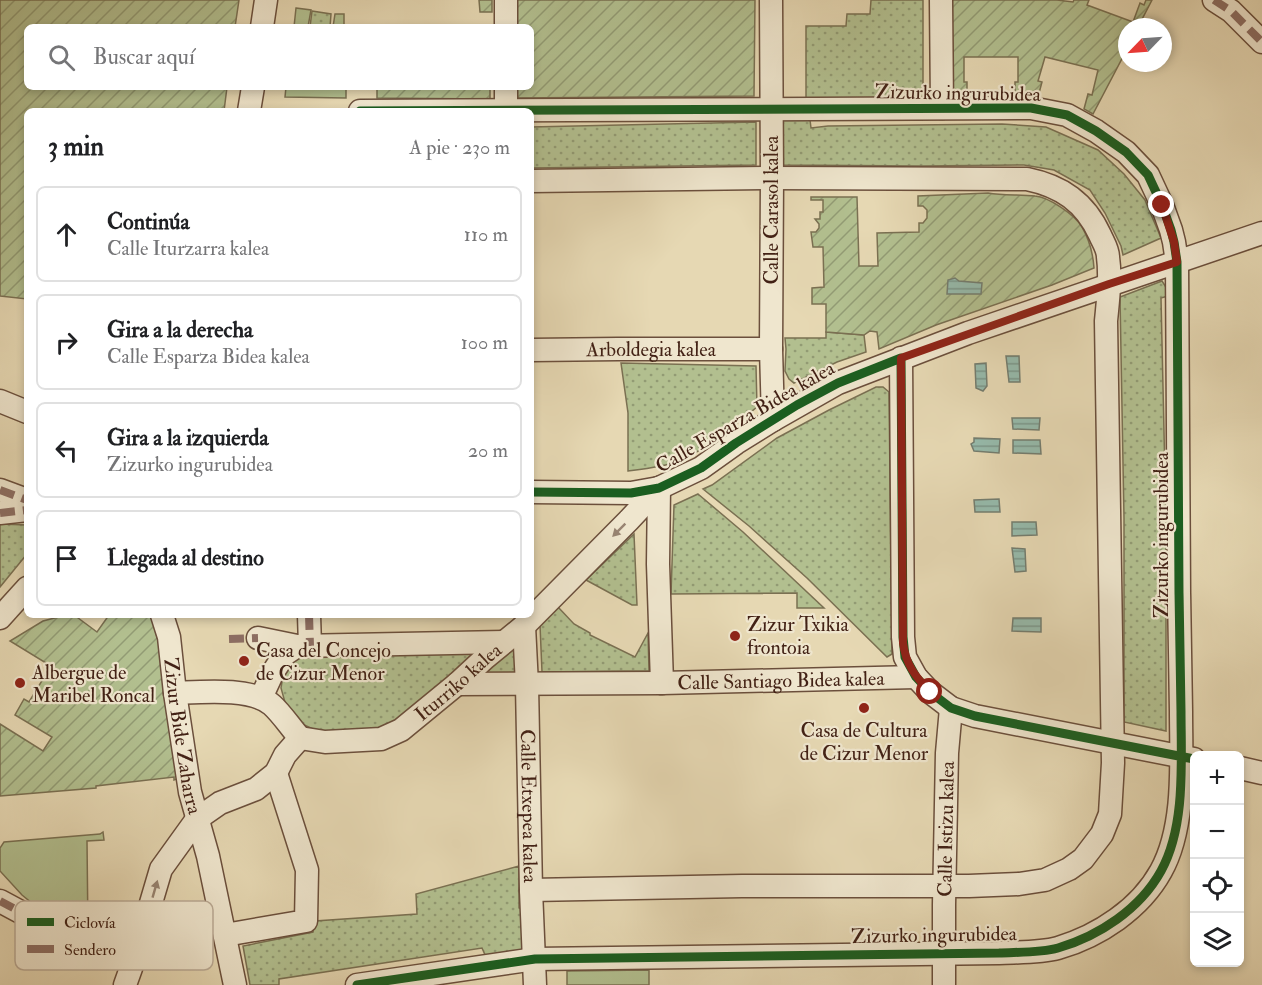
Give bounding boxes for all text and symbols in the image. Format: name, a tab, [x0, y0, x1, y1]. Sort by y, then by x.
north arrow	[1118, 18, 1172, 72]
search box	[24, 24, 534, 90]
icon: search	[45, 41, 78, 74]
text: Buscar aquí	[93, 43, 195, 71]
street label: Zizurko ingurubidea	[875, 79, 1042, 107]
text: 3 min	[48, 131, 104, 163]
text: A pie · 230 m	[409, 135, 510, 160]
street label: Calle Carasol kalea	[759, 135, 784, 284]
route end	[1148, 191, 1174, 217]
text: Continúa	[107, 208, 190, 236]
icon: ahead	[50, 218, 83, 251]
text: 110 m	[464, 222, 508, 247]
text: Calle Iturzarra kalea	[107, 236, 269, 261]
text: Gira a la derecha	[107, 316, 253, 344]
icon: right	[50, 326, 83, 359]
text: 100 m	[461, 330, 508, 355]
street label: Arboldegia kalea	[585, 337, 717, 362]
text: Calle Esparza Bidea kalea	[107, 344, 310, 369]
street label: Calle Esparza Bidea kalea	[651, 355, 840, 479]
text: Gira a la izquierda	[107, 424, 268, 452]
icon: left	[50, 434, 83, 467]
text: 20 m	[468, 438, 508, 463]
street label: Zizurko ingurubidea	[1149, 451, 1174, 618]
text: Zizurko ingurubidea	[107, 452, 273, 477]
one-way arrow	[612, 523, 626, 537]
icon: arrive	[50, 542, 83, 575]
text: Llegada al destino	[107, 544, 264, 572]
place label: Zizur Txikia frontoia	[747, 612, 850, 660]
marker: Zizur Txikia frontoia	[728, 629, 742, 643]
street label: Iturriko kalea	[409, 637, 507, 726]
place label: Casa del Concejo de Cizur Menor	[256, 638, 391, 686]
marker: Casa del Concejo de Cizur Menor	[237, 654, 251, 668]
street label: Zizur Bide Zaharra	[159, 657, 208, 818]
place label: Albergue de Maribel Roncal	[31, 660, 155, 708]
street label: Calle Santiago Bidea kalea	[677, 665, 886, 695]
marker: Albergue de Maribel Roncal	[13, 676, 27, 690]
route start	[916, 678, 942, 704]
marker: Casa de Cultura de Cizur Menor	[857, 701, 871, 715]
place label: Casa de Cultura de Cizur Menor	[800, 718, 929, 766]
street label: Calle Etxepea kalea	[515, 729, 543, 884]
map controls	[1190, 751, 1244, 967]
button: +	[1190, 751, 1244, 805]
street label: Calle Istizu kalea	[932, 760, 959, 897]
button: −	[1190, 805, 1244, 859]
button: locate	[1190, 859, 1244, 913]
one-way arrow	[151, 880, 160, 898]
legend	[15, 901, 213, 970]
text: Ciclovía	[64, 913, 116, 933]
button: layers	[1190, 913, 1244, 967]
street label: Zizurko ingurubidea	[851, 921, 1018, 949]
text: Sendero	[64, 940, 116, 960]

